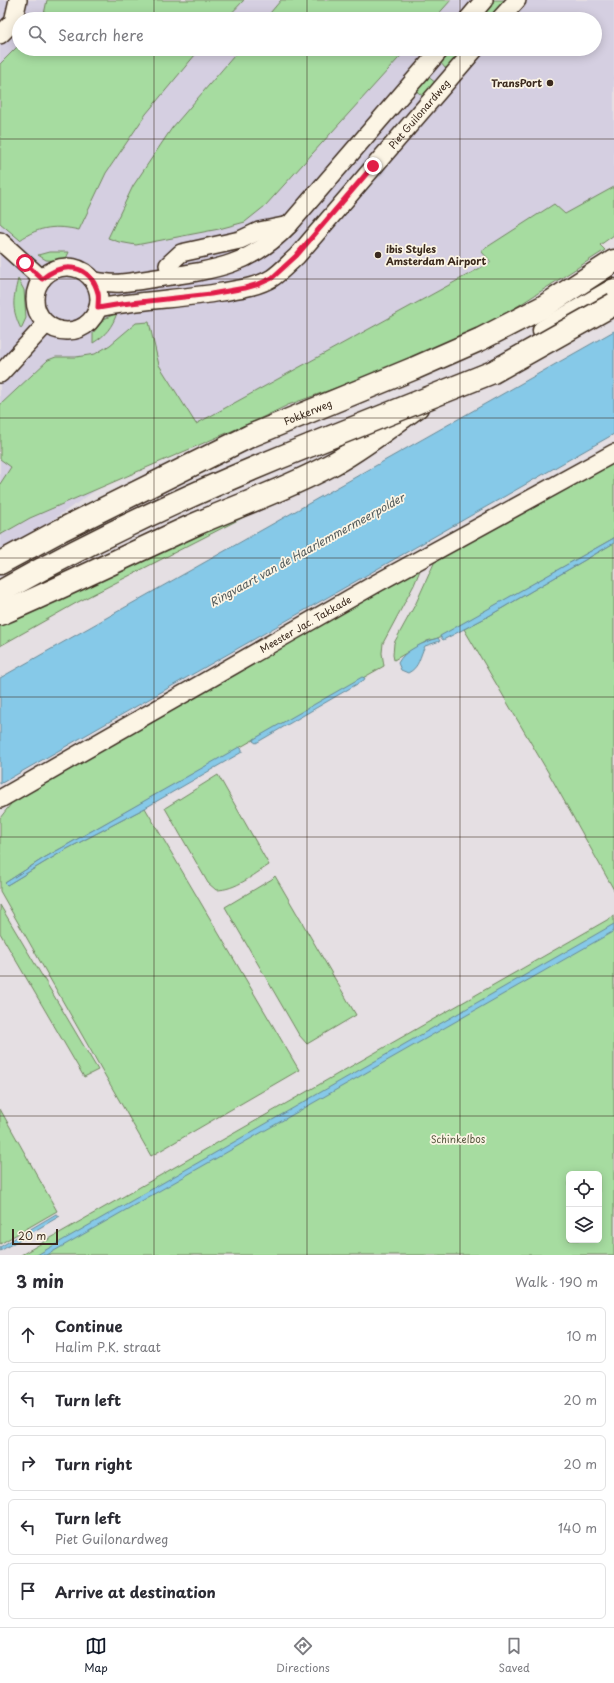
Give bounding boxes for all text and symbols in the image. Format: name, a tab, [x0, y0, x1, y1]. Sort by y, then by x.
search box	[12, 12, 602, 56]
icon: search	[26, 23, 48, 45]
text: Search here	[58, 23, 144, 46]
place label: TransPort	[491, 75, 542, 90]
street label: Piet Guilonardweg	[385, 76, 453, 152]
marker: TransPort	[545, 78, 555, 88]
route end	[364, 157, 382, 175]
place label: ibis Styles Amsterdam Airport	[385, 241, 486, 268]
marker: ibis Styles Amsterdam Airport	[373, 250, 383, 260]
route start	[16, 254, 34, 272]
street label: Fokkerweg	[281, 395, 334, 428]
water label: Ringvaart van de Haarlemmermeerpolder	[206, 488, 409, 610]
street label: Meester Jac. Takkade	[257, 591, 354, 656]
park label: Schinkelbos	[431, 1131, 486, 1146]
map controls	[566, 1171, 602, 1243]
button: locate	[566, 1171, 602, 1207]
button: layers	[566, 1207, 602, 1243]
scale bar	[12, 1227, 58, 1246]
text: 20 m	[18, 1227, 46, 1244]
text: 3 min	[16, 1268, 64, 1294]
text: Walk · 190 m	[515, 1272, 598, 1291]
text: Continue	[55, 1314, 123, 1337]
icon: ahead	[17, 1324, 39, 1346]
text: 10 m	[567, 1326, 597, 1345]
text: Halim P.K. straat	[55, 1337, 161, 1356]
icon: left	[17, 1388, 39, 1410]
text: Turn left	[55, 1388, 121, 1411]
text: 20 m	[563, 1390, 597, 1409]
icon: right	[17, 1452, 39, 1474]
text: Turn right	[55, 1452, 132, 1475]
text: 20 m	[563, 1454, 597, 1473]
text: Turn left	[55, 1506, 121, 1529]
icon: left	[17, 1516, 39, 1538]
text: 140 m	[558, 1518, 597, 1537]
text: Piet Guilonardweg	[55, 1529, 169, 1548]
icon: arrive	[17, 1580, 39, 1602]
text: Arrive at destination	[55, 1580, 216, 1603]
tab: Map	[84, 1635, 108, 1676]
tab: Directions	[276, 1635, 330, 1676]
tab: Saved	[498, 1635, 530, 1676]

